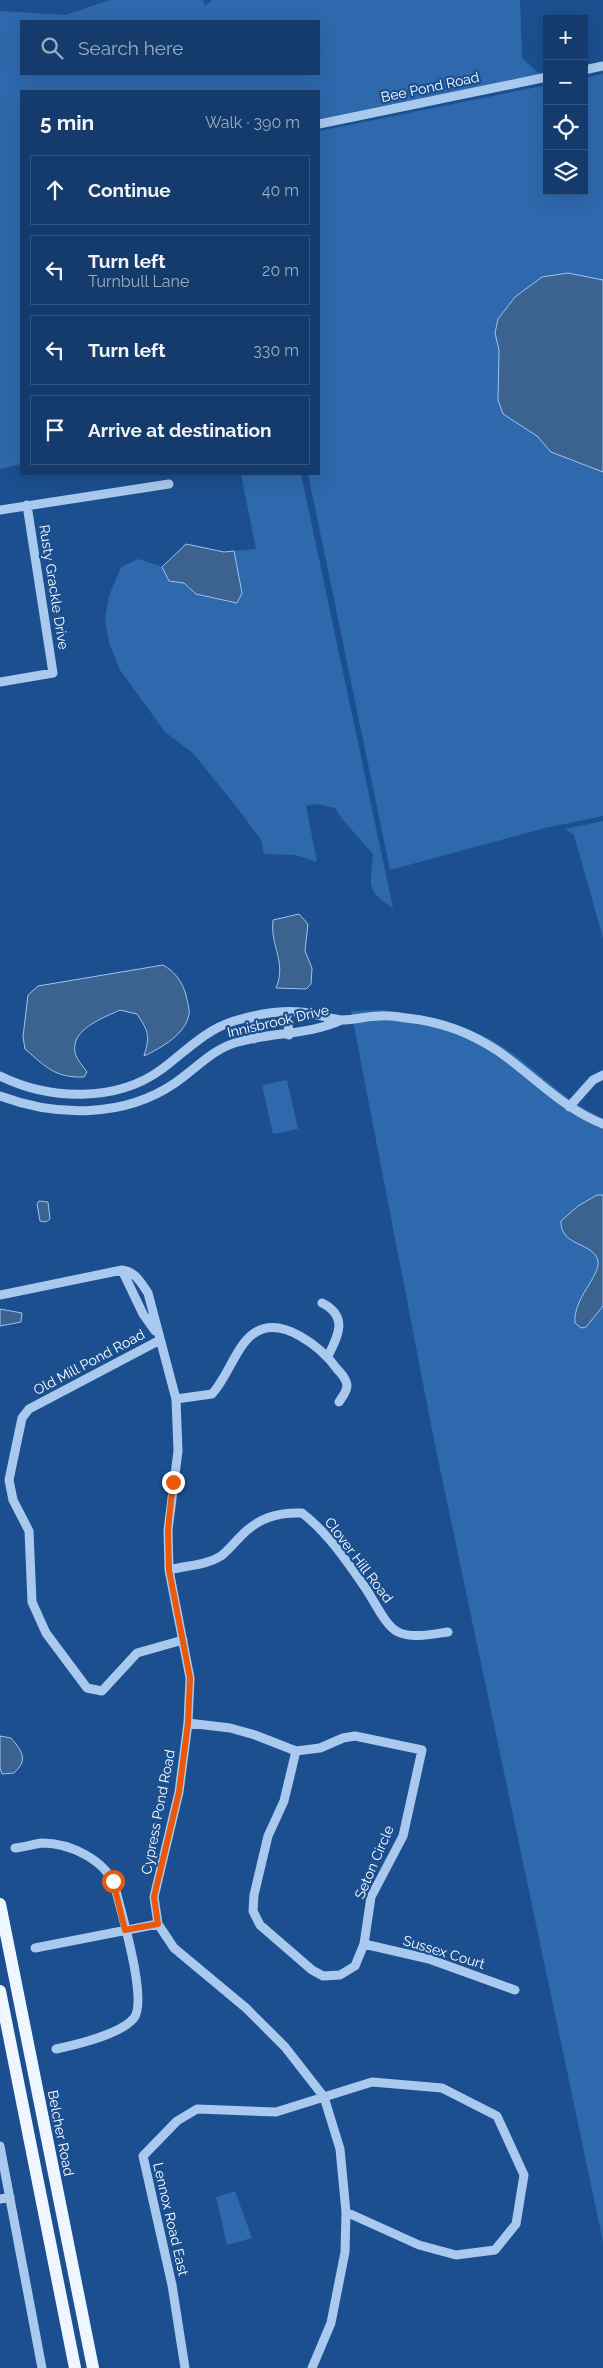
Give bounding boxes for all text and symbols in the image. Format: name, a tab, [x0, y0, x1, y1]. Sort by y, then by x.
map controls	[543, 15, 588, 195]
button: +	[543, 15, 588, 60]
search box	[20, 20, 320, 75]
icon: search	[38, 34, 66, 62]
text: Search here	[78, 37, 184, 59]
button: −	[543, 60, 588, 105]
street label: Bee Pond Road	[379, 69, 481, 105]
button: locate	[543, 105, 588, 150]
text: 5 min	[40, 110, 94, 135]
text: Walk · 390 m	[205, 113, 300, 132]
button: layers	[543, 150, 588, 195]
icon: ahead	[41, 176, 69, 204]
text: Continue	[88, 179, 171, 201]
text: 40 m	[262, 181, 299, 200]
text: Turn left	[88, 250, 165, 272]
icon: left	[41, 256, 69, 284]
text: 20 m	[262, 261, 299, 280]
text: Turnbull Lane	[88, 272, 189, 291]
icon: left	[41, 336, 69, 364]
text: Turn left	[88, 339, 165, 361]
text: 330 m	[253, 341, 299, 360]
icon: arrive	[41, 416, 69, 444]
text: Arrive at destination	[88, 419, 272, 441]
street label: Rusty Grackle Drive	[36, 523, 72, 651]
street label: Innisbrook Drive	[226, 1002, 330, 1040]
street label: Old Mill Pond Road	[31, 1326, 147, 1398]
route end	[162, 1471, 185, 1494]
street label: Clover Hill Road	[322, 1514, 396, 1606]
street label: Cypress Pond Road	[138, 1748, 178, 1876]
street label: Seton Circle	[351, 1823, 397, 1901]
route start	[102, 1870, 125, 1893]
street label: Sussex Court	[401, 1932, 487, 1972]
street label: Belcher Road	[45, 2089, 77, 2177]
street label: Lennox Road East	[150, 2161, 192, 2278]

